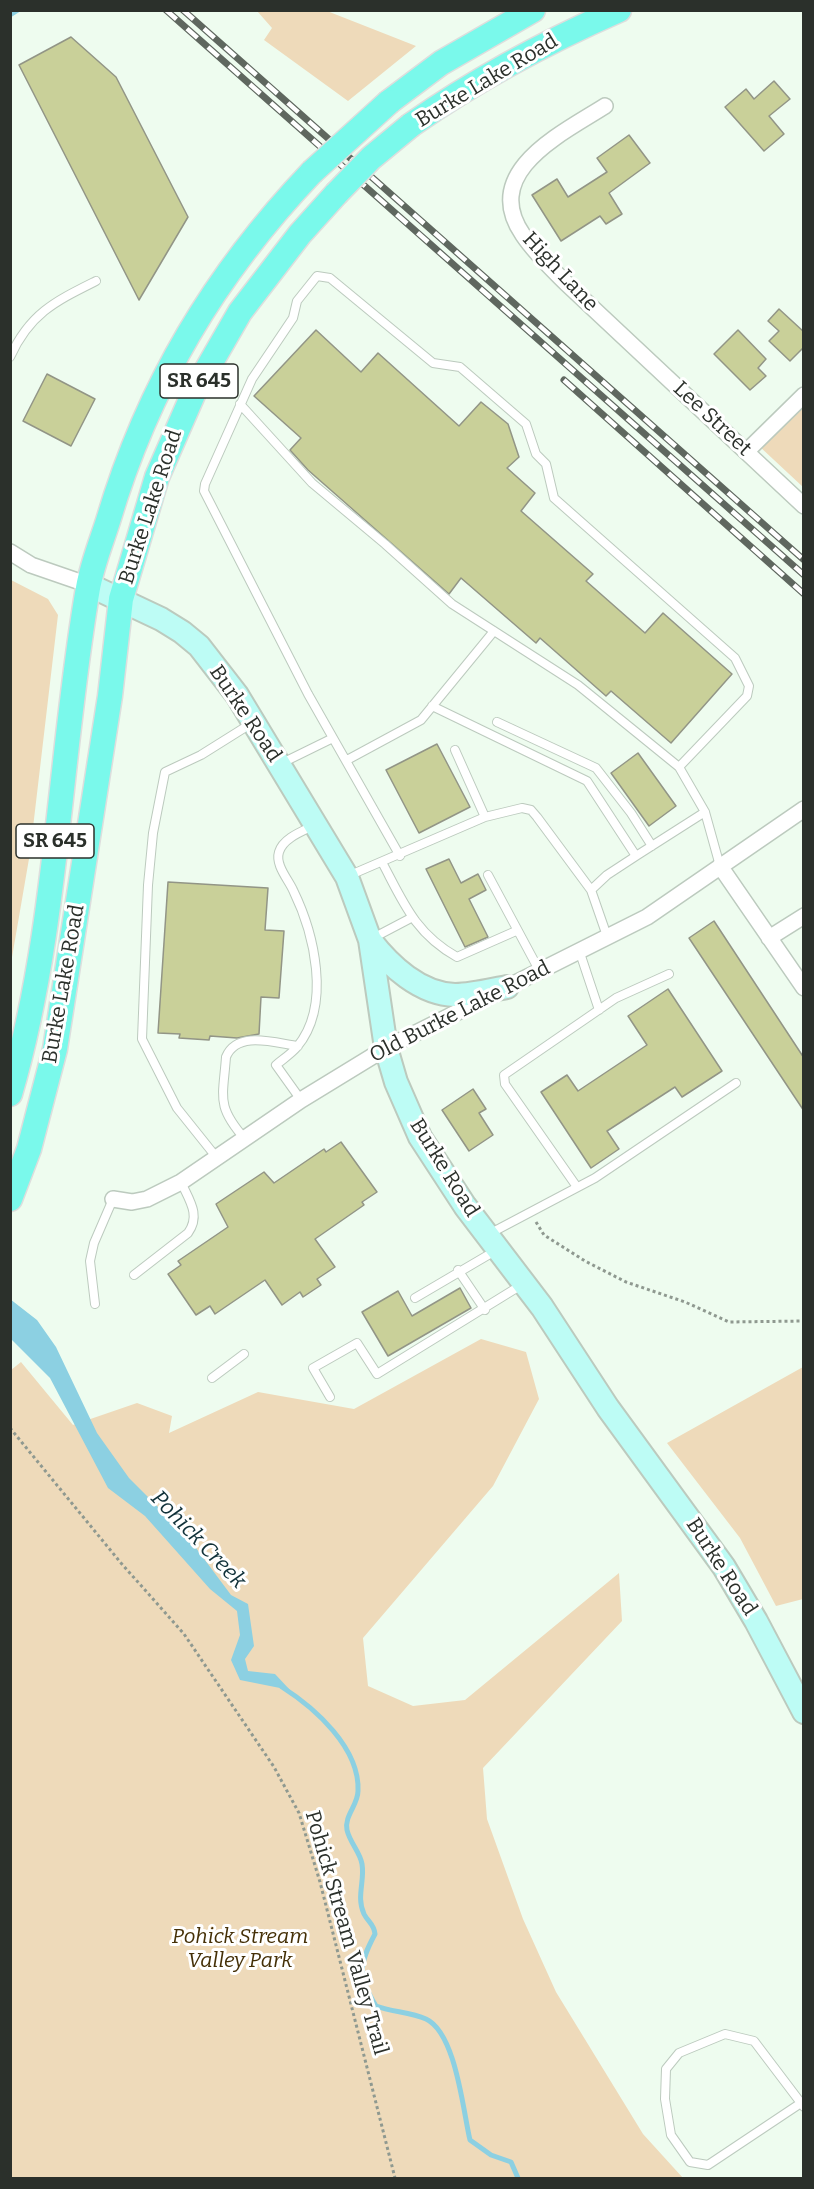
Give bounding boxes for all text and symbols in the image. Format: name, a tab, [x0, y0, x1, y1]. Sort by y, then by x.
street label: Burke Lake Road	[411, 29, 563, 133]
street label: High Lane	[517, 227, 603, 317]
road number: SR 645	[160, 364, 238, 398]
street label: Lee Street	[668, 376, 756, 462]
street label: Burke Lake Road	[114, 427, 188, 587]
street label: Burke Road	[203, 661, 287, 767]
road number: SR 645	[16, 824, 94, 858]
street label: Burke Lake Road	[38, 903, 90, 1065]
street label: Old Burke Lake Road	[366, 956, 554, 1068]
street label: Burke Road	[404, 1114, 484, 1222]
water label: Pohick Creek	[145, 1486, 251, 1594]
street label: Burke Road	[680, 1513, 762, 1621]
street label: Pohick Stream Valley Trail	[299, 1808, 393, 2058]
park label: Pohick Stream Valley Park	[172, 1924, 308, 1974]

